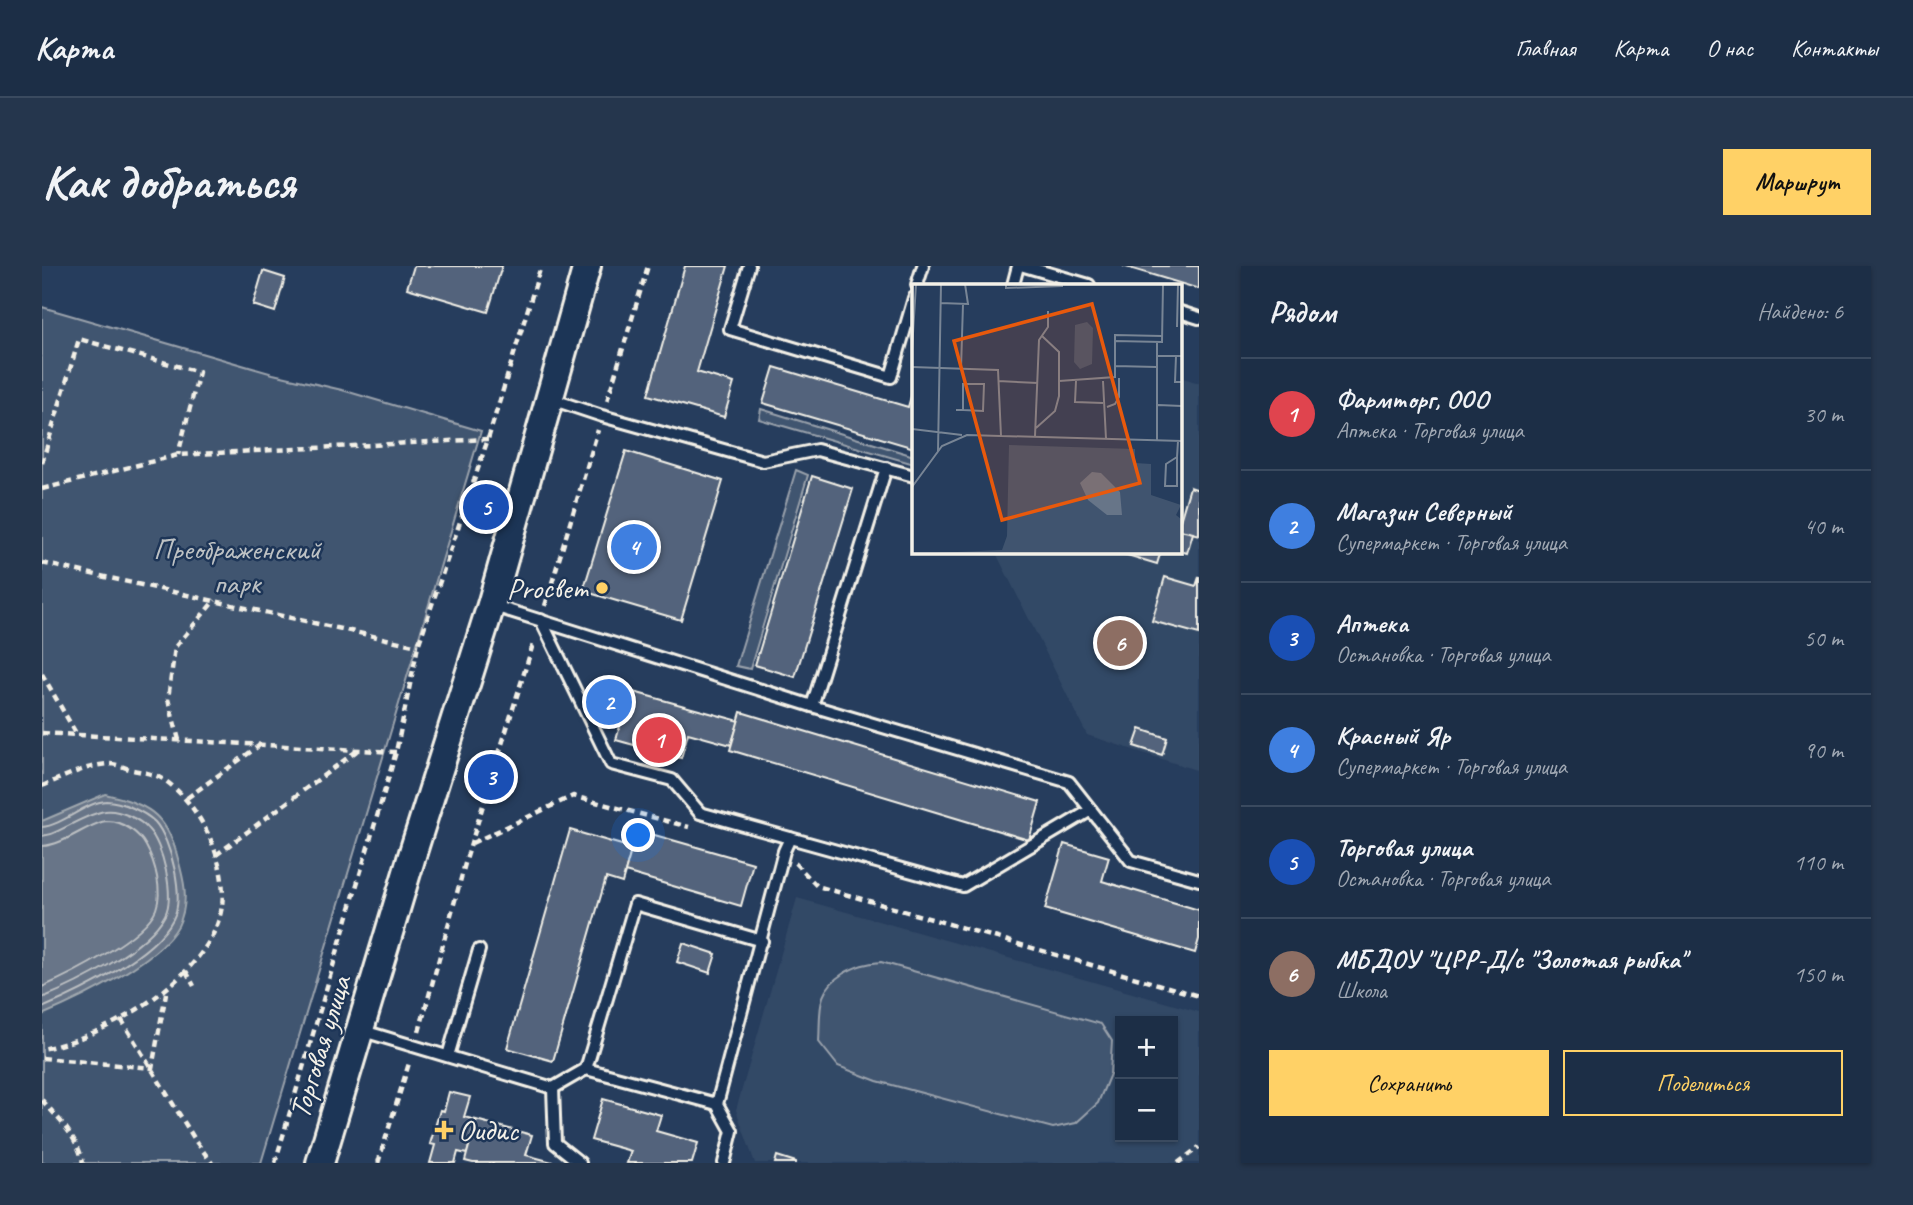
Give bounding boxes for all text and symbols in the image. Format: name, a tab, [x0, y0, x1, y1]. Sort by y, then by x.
text: Карта	[35, 27, 114, 69]
text: Главная	[1515, 33, 1576, 63]
text: Карта	[1614, 33, 1668, 63]
text: О нас	[1706, 33, 1753, 63]
text: Контакты	[1791, 33, 1878, 63]
button: Маршрут	[1723, 149, 1871, 215]
text: Как добраться	[42, 151, 295, 213]
inset map	[912, 284, 1182, 553]
text: Рядом	[1269, 293, 1336, 331]
text: Найдено: 6	[1757, 297, 1843, 326]
text: Фармторг, ООО	[1336, 383, 1489, 416]
text: 1	[1287, 400, 1297, 429]
text: 30 m	[1804, 400, 1843, 429]
text: Аптека · Торговая улица	[1336, 416, 1524, 445]
pin: 5	[463, 481, 509, 533]
text: Магазин Северный	[1336, 495, 1512, 528]
text: 2	[1287, 512, 1297, 541]
text: 40 m	[1804, 512, 1843, 541]
pin: 4	[611, 521, 657, 573]
text: Супермаркет · Торговая улица	[1336, 528, 1567, 557]
park label: Преображенский парк	[153, 530, 322, 602]
place label: Proсвет	[507, 569, 589, 607]
marker: Proсвет	[594, 580, 610, 596]
text: Аптека	[1336, 607, 1408, 640]
pin: 6	[1097, 617, 1143, 669]
text: 3	[1287, 624, 1297, 653]
text: 50 m	[1804, 624, 1843, 653]
text: Остановка · Торговая улица	[1336, 640, 1550, 669]
pin: 2	[586, 676, 632, 728]
pin: 1	[636, 714, 682, 766]
text: Красный Яр	[1336, 719, 1450, 752]
text: 4	[1287, 736, 1297, 765]
text: 90 m	[1804, 736, 1843, 765]
pin: 3	[468, 751, 514, 803]
text: Супермаркет · Торговая улица	[1336, 752, 1567, 781]
your location	[621, 818, 655, 852]
text: Торговая улица	[1336, 831, 1472, 864]
text: 5	[1287, 848, 1297, 877]
text: 110 m	[1794, 848, 1843, 877]
text: Остановка · Торговая улица	[1336, 864, 1550, 893]
text: МБДОУ "ЦРР-Д/с "Золотая рыбка"	[1336, 943, 1686, 976]
text: 6	[1287, 960, 1297, 989]
text: 150 m	[1794, 960, 1843, 989]
street label: Торговая улица	[280, 969, 360, 1123]
text: Школа	[1336, 976, 1387, 1005]
map controls	[1115, 1016, 1178, 1142]
button: +	[1115, 1016, 1178, 1079]
button: Сохранить	[1269, 1050, 1549, 1116]
button: Поделиться	[1563, 1050, 1843, 1116]
button: −	[1115, 1079, 1178, 1142]
place label: Оидис	[458, 1111, 520, 1149]
marker: Оидис	[436, 1122, 452, 1138]

